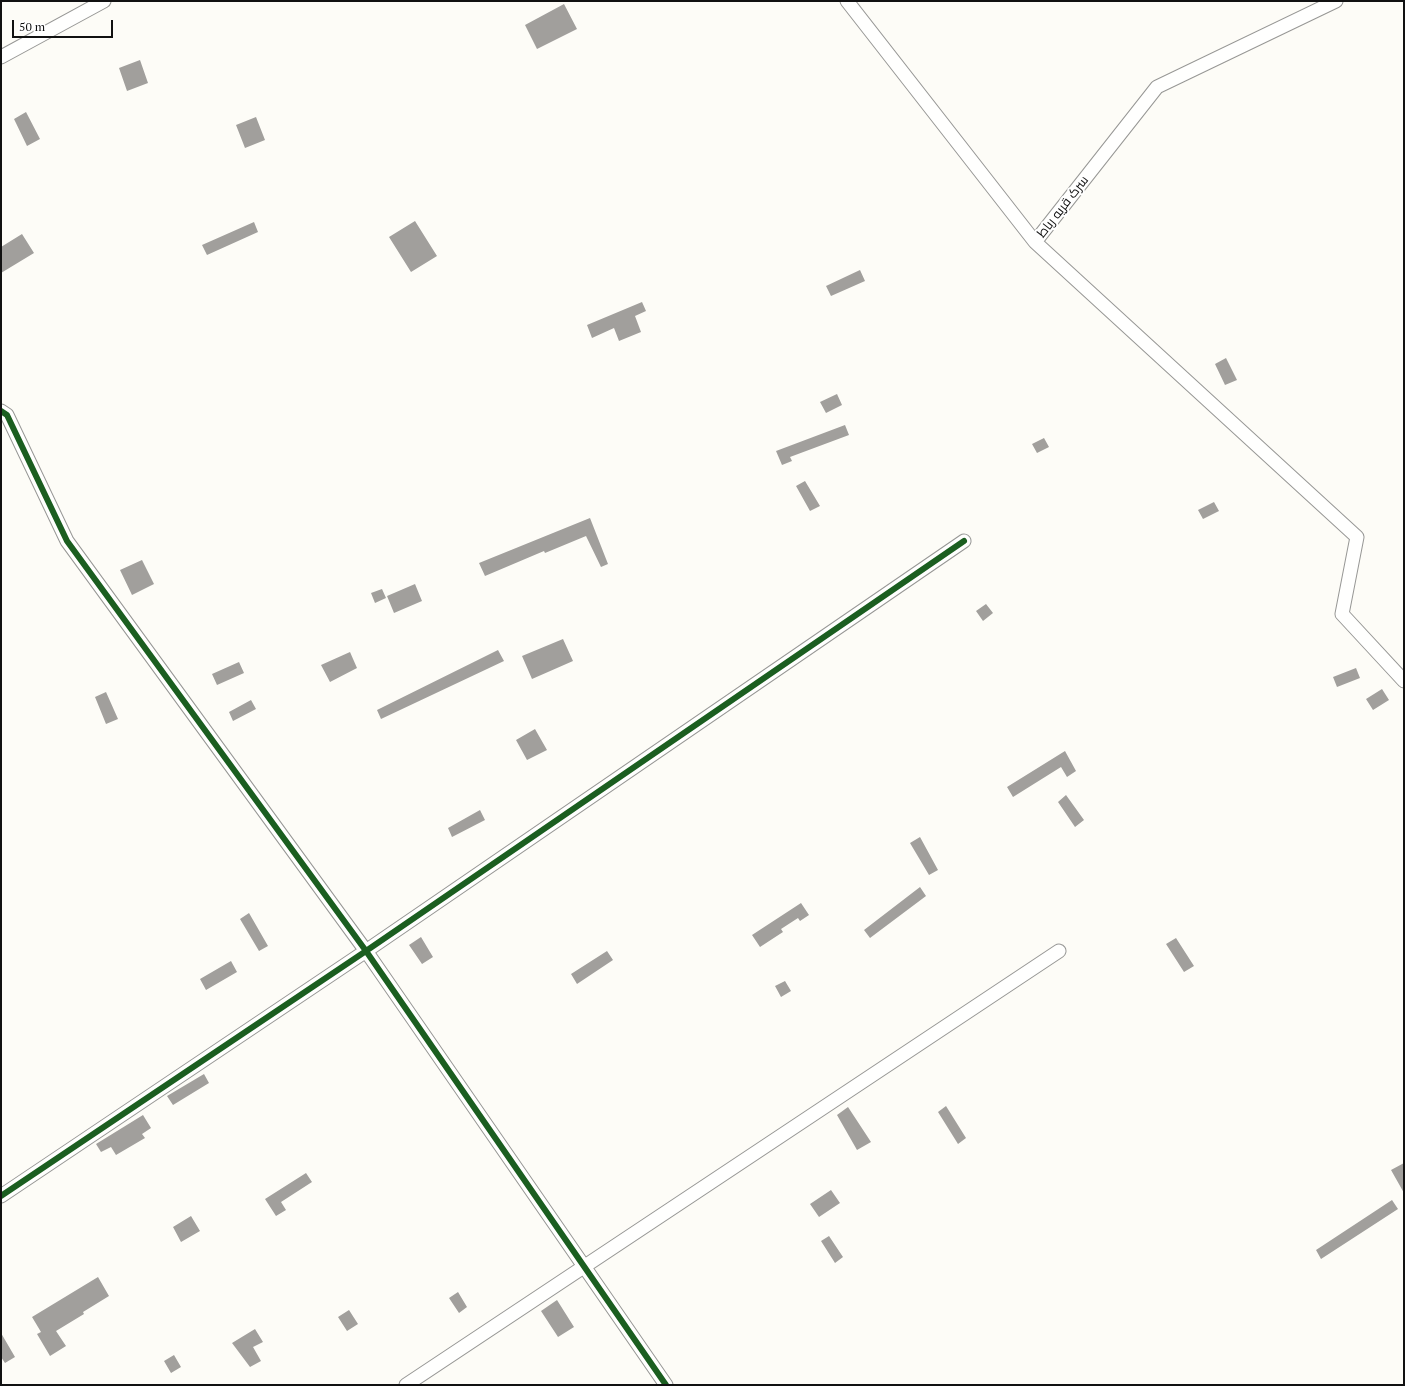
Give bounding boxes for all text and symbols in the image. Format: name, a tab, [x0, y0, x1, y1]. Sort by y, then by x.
scale bar	[14, 12, 115, 38]
text: 50 m	[19, 19, 45, 34]
street label: سرک قریه رباط	[1034, 173, 1092, 241]

